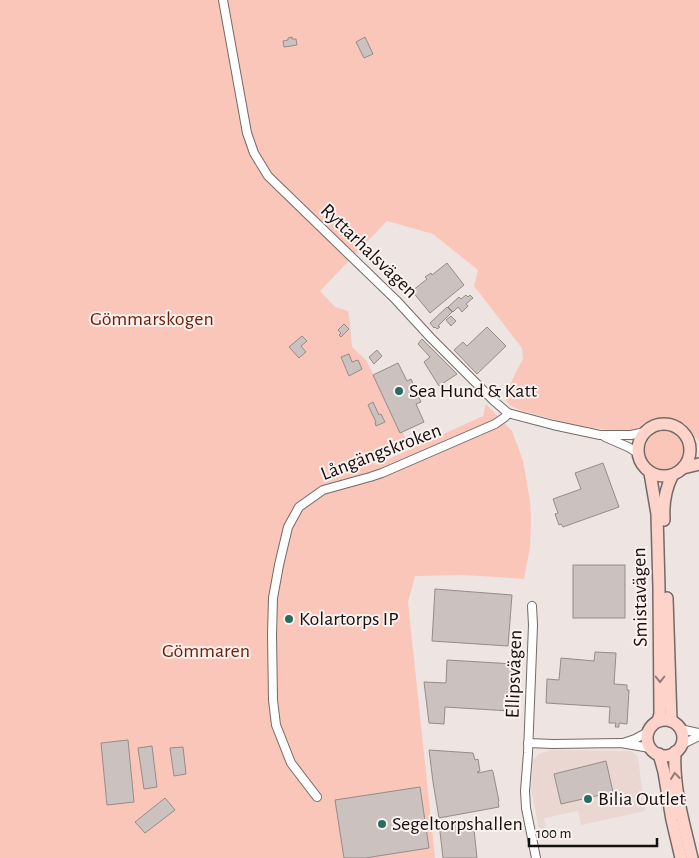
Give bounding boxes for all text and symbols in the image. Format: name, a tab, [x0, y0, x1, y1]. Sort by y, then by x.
street label: Ryttarhalsvägen	[317, 200, 421, 302]
park label: Gömmarskogen	[90, 309, 214, 329]
place label: Sea Hund & Katt	[409, 381, 538, 401]
marker: Sea Hund & Katt	[393, 385, 405, 397]
street label: Långängskroken	[318, 420, 444, 484]
street label: Smistavägen	[629, 547, 651, 647]
place label: Kolartorps IP	[299, 609, 399, 629]
marker: Kolartorps IP	[283, 613, 295, 625]
street label: Ellipsvägen	[502, 629, 526, 719]
park label: Gömmaren	[162, 641, 250, 661]
one-way arrow	[655, 675, 665, 683]
one-way arrow	[670, 772, 681, 780]
place label: Bilia Outlet	[598, 789, 686, 809]
marker: Bilia Outlet	[582, 793, 594, 805]
place label: Segeltorpshallen	[392, 814, 523, 834]
scale bar	[529, 816, 656, 848]
marker: Segeltorpshallen	[376, 818, 388, 830]
text: 100 m	[536, 826, 571, 841]

